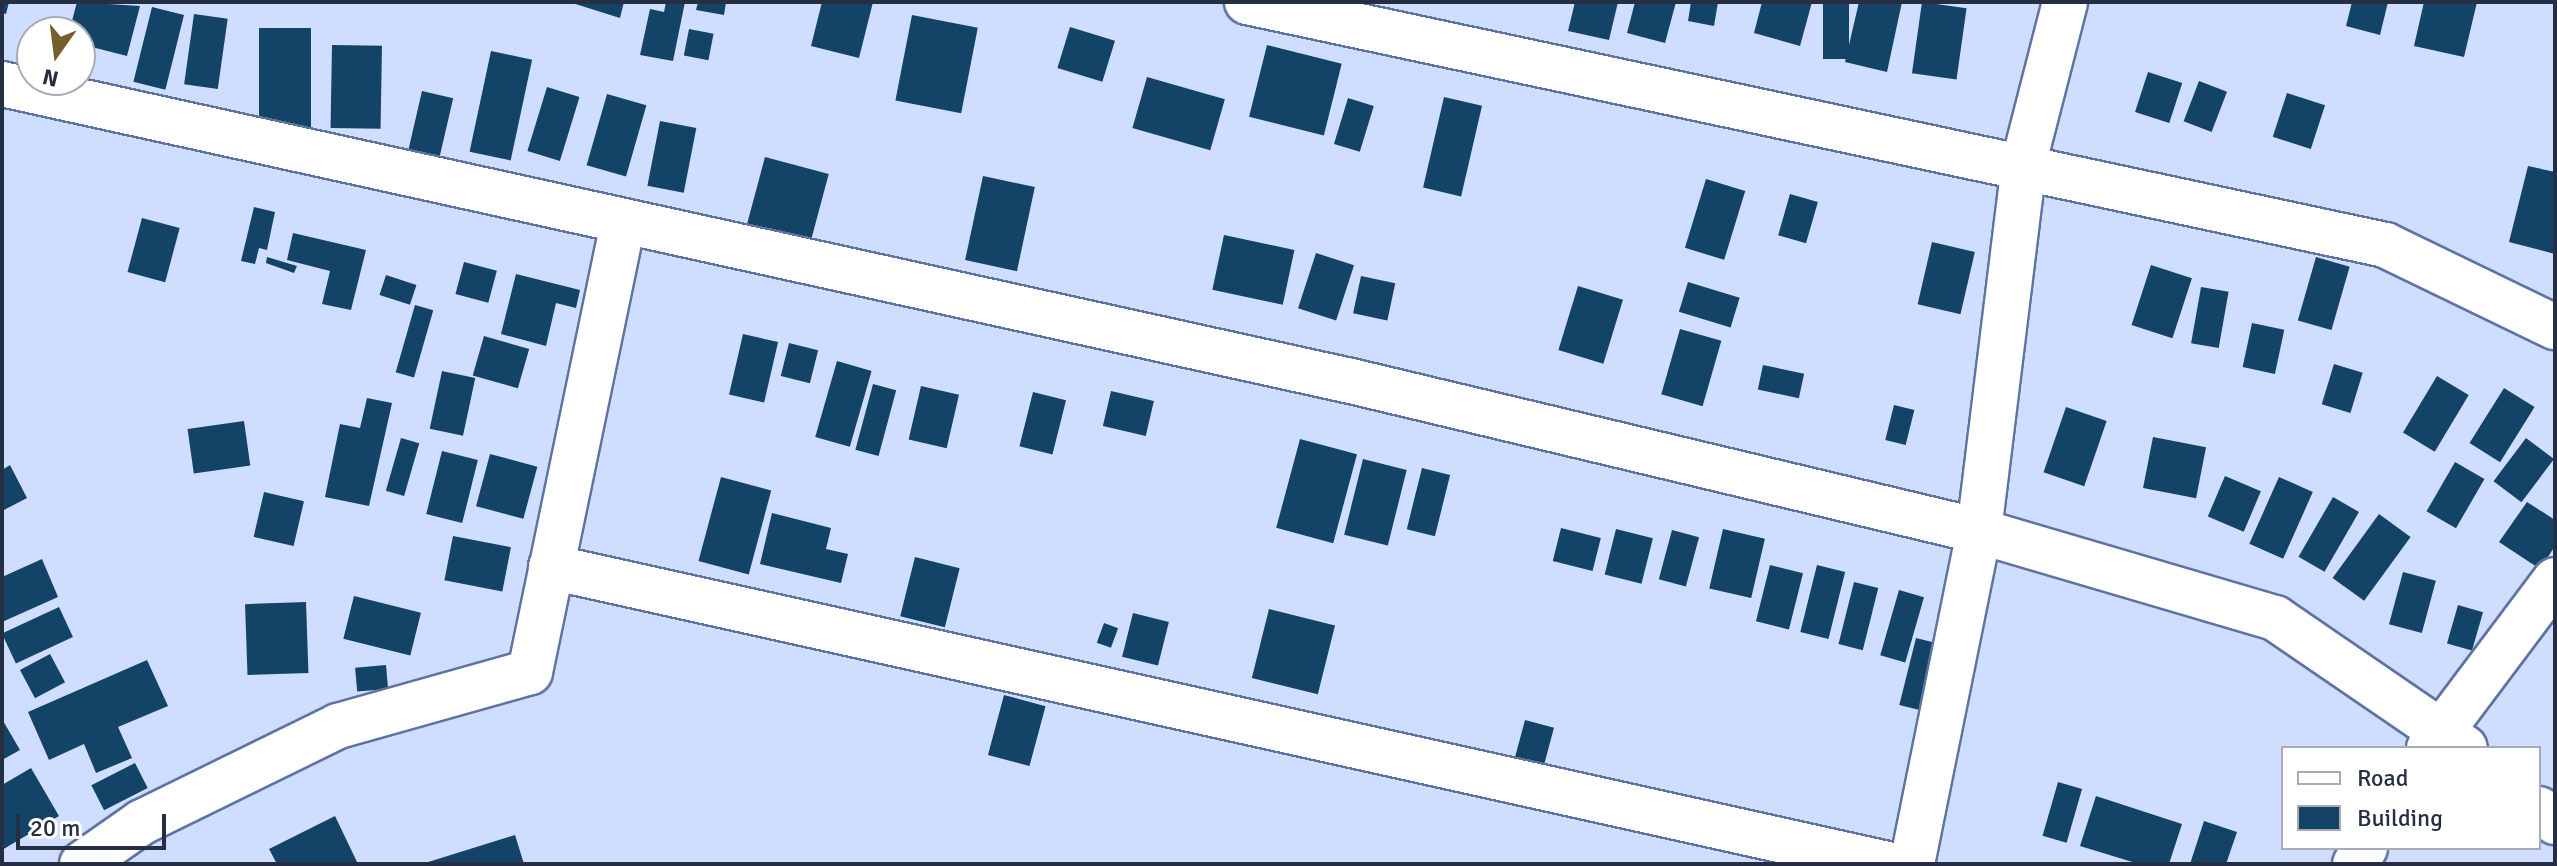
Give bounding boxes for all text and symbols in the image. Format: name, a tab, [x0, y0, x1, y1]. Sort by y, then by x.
north arrow	[16, 16, 96, 96]
text: N	[40, 63, 61, 93]
legend	[2281, 746, 2541, 850]
text: Road	[2357, 763, 2408, 793]
scale bar	[20, 798, 170, 848]
text: Building	[2357, 803, 2443, 833]
text: 20 m	[30, 813, 80, 843]

